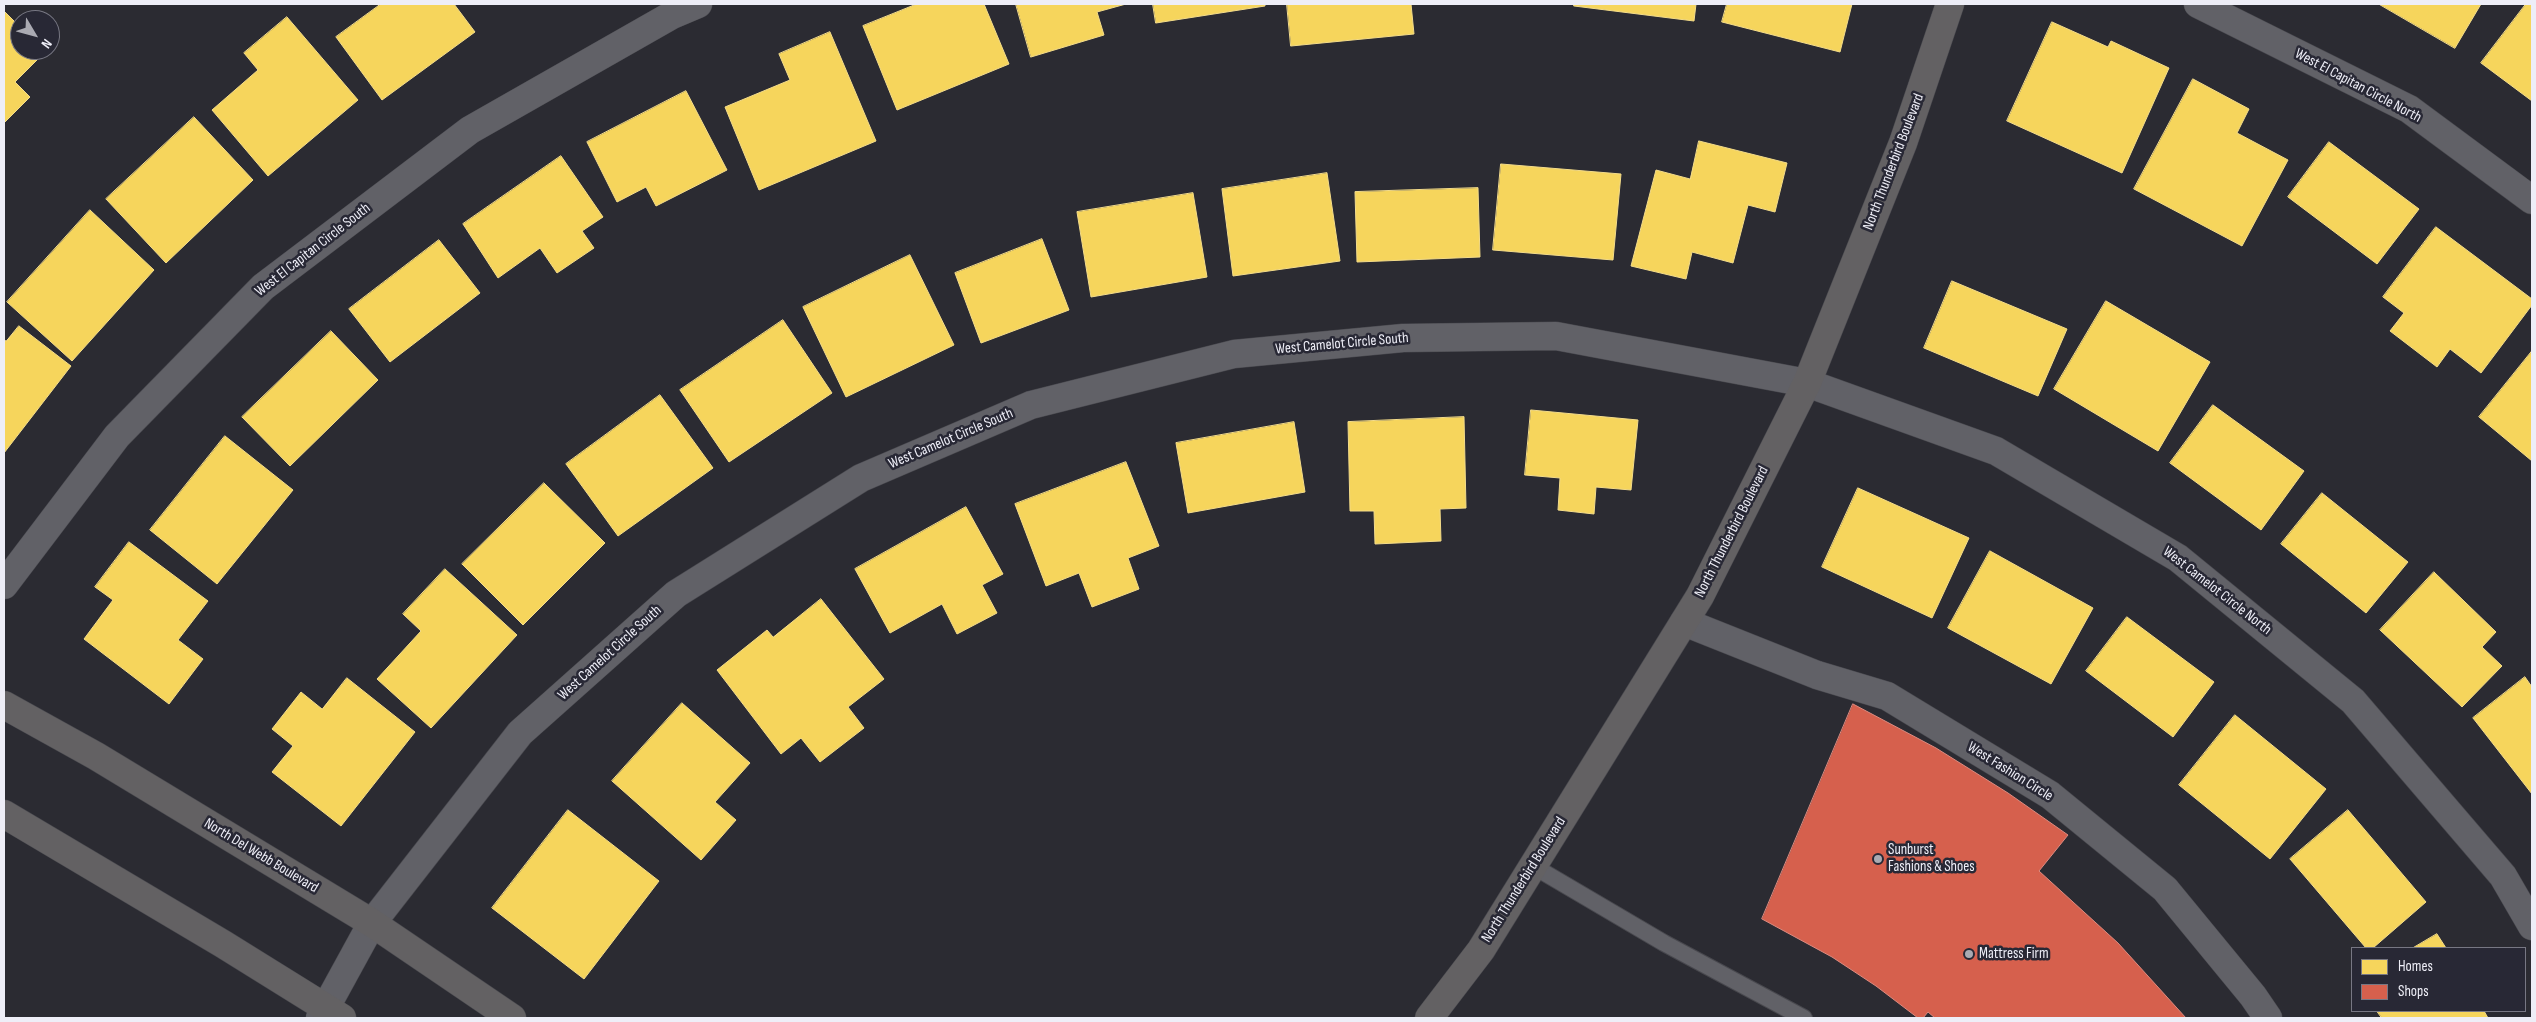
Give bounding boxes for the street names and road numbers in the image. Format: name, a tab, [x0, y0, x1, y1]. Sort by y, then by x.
street label: West El Capitan Circle North	[2292, 45, 2424, 127]
street label: North Thunderbird Boulevard	[1860, 91, 1928, 233]
street label: West El Capitan Circle South	[252, 199, 374, 301]
street label: West Camelot Circle South	[1275, 329, 1409, 359]
street label: West Camelot Circle South	[886, 405, 1016, 473]
street label: North Thunderbird Boulevard	[1691, 463, 1773, 601]
street label: West Camelot Circle North	[2159, 543, 2275, 639]
street label: West Camelot Circle South	[554, 602, 666, 704]
street label: West Fashion Circle	[1964, 738, 2056, 806]
street label: North Thunderbird Boulevard	[1478, 814, 1570, 946]
street label: North Del Webb Boulevard	[201, 815, 321, 897]

